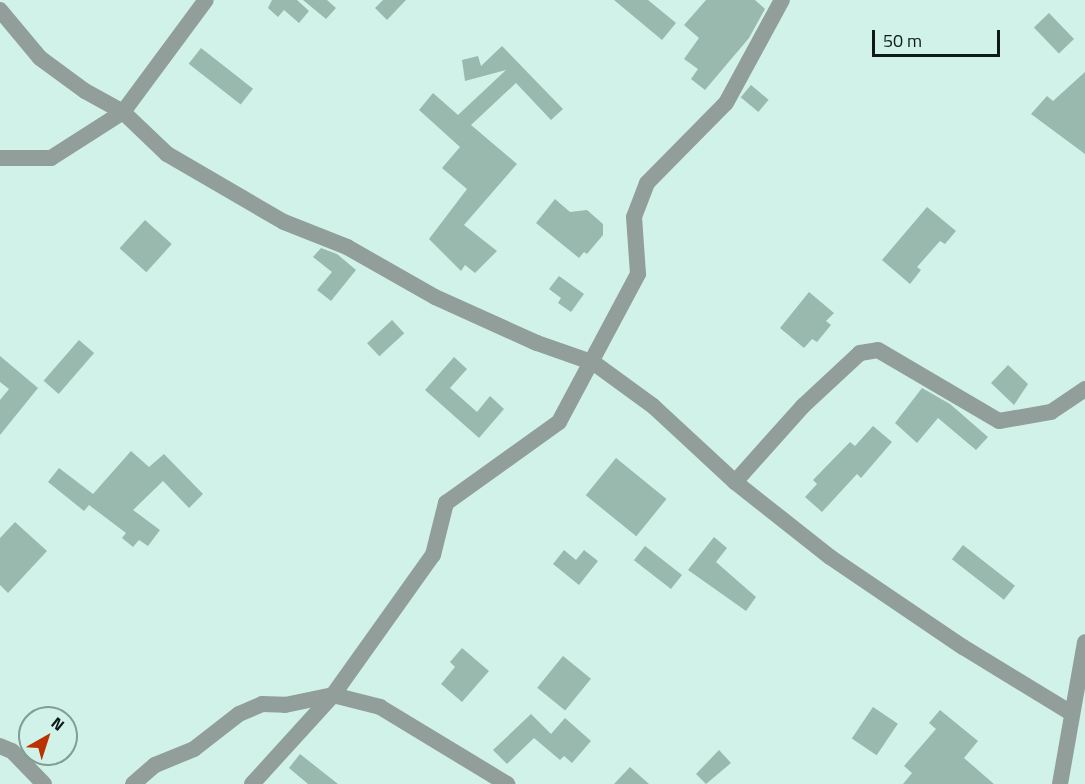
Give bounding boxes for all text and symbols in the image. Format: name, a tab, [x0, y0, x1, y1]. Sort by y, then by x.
scale bar	[875, 18, 1002, 56]
text: 50 m	[883, 27, 922, 54]
north arrow	[18, 706, 78, 766]
text: N	[46, 711, 70, 736]

